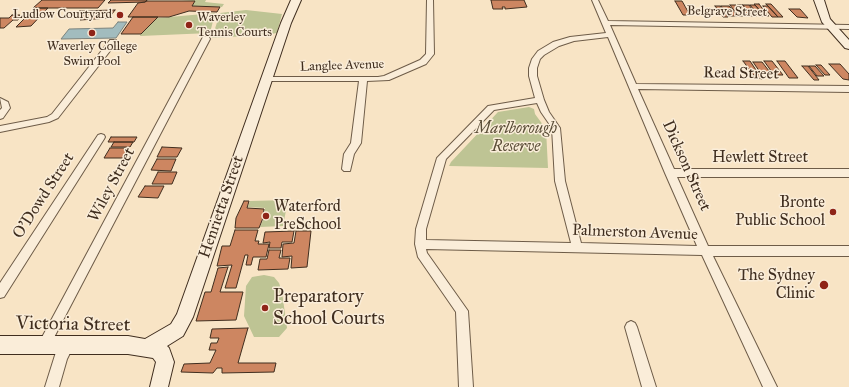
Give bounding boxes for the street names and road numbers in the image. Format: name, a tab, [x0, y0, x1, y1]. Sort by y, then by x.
street label: Belgrave Street	[687, 3, 767, 21]
street label: Langlee Avenue	[300, 57, 384, 75]
street label: Read Street	[703, 64, 779, 84]
street label: Dickson Street	[658, 118, 714, 214]
street label: Wiley Street	[84, 145, 140, 225]
street label: Hewlett Street	[712, 148, 808, 168]
street label: O'Dowd Street	[9, 149, 79, 243]
street label: Henrietta Street	[195, 153, 249, 261]
street label: Palmerston Avenue	[572, 221, 698, 245]
street label: Victoria Street	[16, 313, 130, 337]

